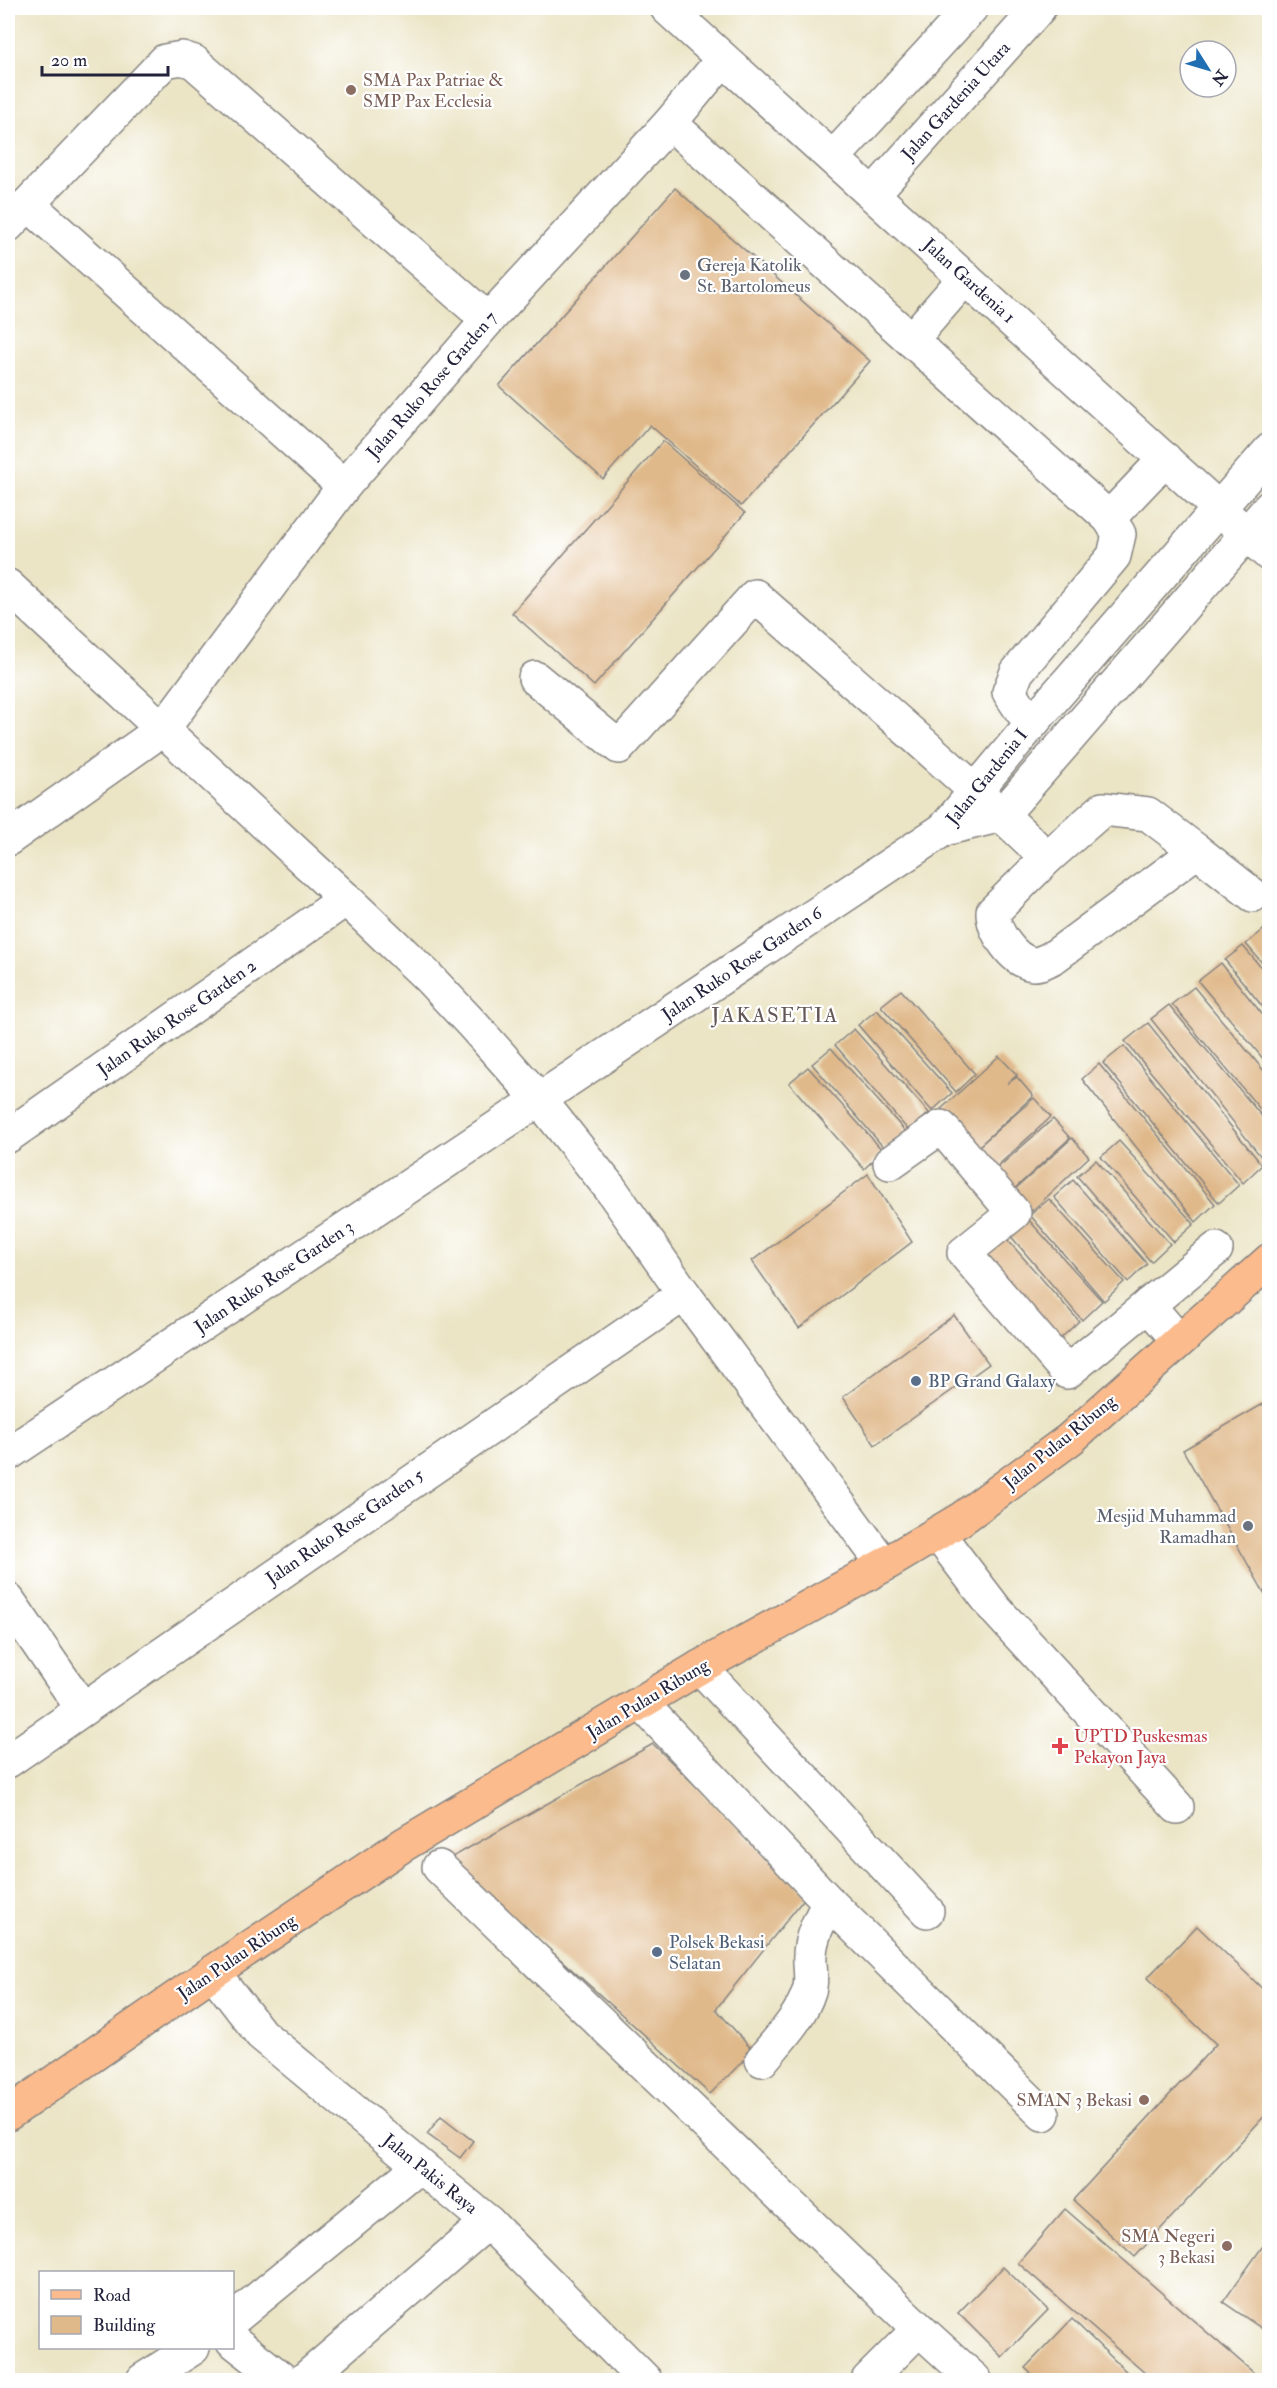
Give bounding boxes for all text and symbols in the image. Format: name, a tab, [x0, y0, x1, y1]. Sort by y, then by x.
street label: Jalan Gardenia Utara	[896, 36, 1016, 166]
scale bar	[42, 39, 168, 77]
north arrow	[1178, 39, 1238, 99]
text: 20 m	[51, 49, 87, 72]
text: N	[1206, 65, 1232, 90]
place label: SMA Pax Patriae & SMP Pax Ecclesia	[363, 69, 504, 113]
marker: SMA Pax Patriae & SMP Pax Ecclesia	[344, 83, 358, 97]
street label: Jalan Gardenia 1	[917, 233, 1020, 329]
place label: Gereja Katolik St. Bartolomeus	[697, 254, 811, 298]
marker: Gereja Katolik St. Bartolomeus	[678, 268, 692, 282]
street label: Jalan Ruko Rose Garden 7	[361, 307, 502, 464]
street label: Jalan Gardenia I	[940, 724, 1033, 831]
street label: Jalan Ruko Rose Garden 6	[657, 901, 827, 1027]
street label: Jalan Ruko Rose Garden 2	[92, 954, 261, 1082]
district label: JAKASETIA	[710, 1002, 839, 1029]
street label: Jalan Ruko Rose Garden 3	[189, 1215, 358, 1339]
place label: BP Grand Galaxy	[928, 1370, 1057, 1393]
marker: BP Grand Galaxy	[909, 1374, 923, 1388]
street label: Jalan Pulau Ribung	[998, 1389, 1122, 1495]
street label: Jalan Ruko Rose Garden 5	[261, 1464, 428, 1591]
place label: Mesjid Muhammad Ramadhan	[1096, 1505, 1236, 1549]
marker: Mesjid Muhammad Ramadhan	[1241, 1519, 1255, 1533]
street label: Jalan Pulau Ribung	[582, 1653, 714, 1745]
place label: UPTD Puskesmas Pekayon Jaya	[1074, 1725, 1207, 1769]
marker: UPTD Puskesmas Pekayon Jaya	[1051, 1737, 1069, 1755]
street label: Jalan Pulau Ribung	[172, 1908, 302, 2006]
place label: Polsek Bekasi Selatan	[669, 1931, 765, 1975]
marker: Polsek Bekasi Selatan	[650, 1945, 664, 1959]
place label: SMAN 3 Bekasi	[1016, 2089, 1132, 2112]
marker: SMAN 3 Bekasi	[1137, 2093, 1151, 2107]
street label: Jalan Pakis Raya	[377, 2128, 483, 2220]
place label: SMA Negeri 3 Bekasi	[1121, 2225, 1215, 2269]
marker: SMA Negeri 3 Bekasi	[1220, 2239, 1234, 2253]
legend	[39, 2271, 234, 2349]
text: Road	[93, 2284, 131, 2307]
text: Building	[93, 2314, 156, 2337]

